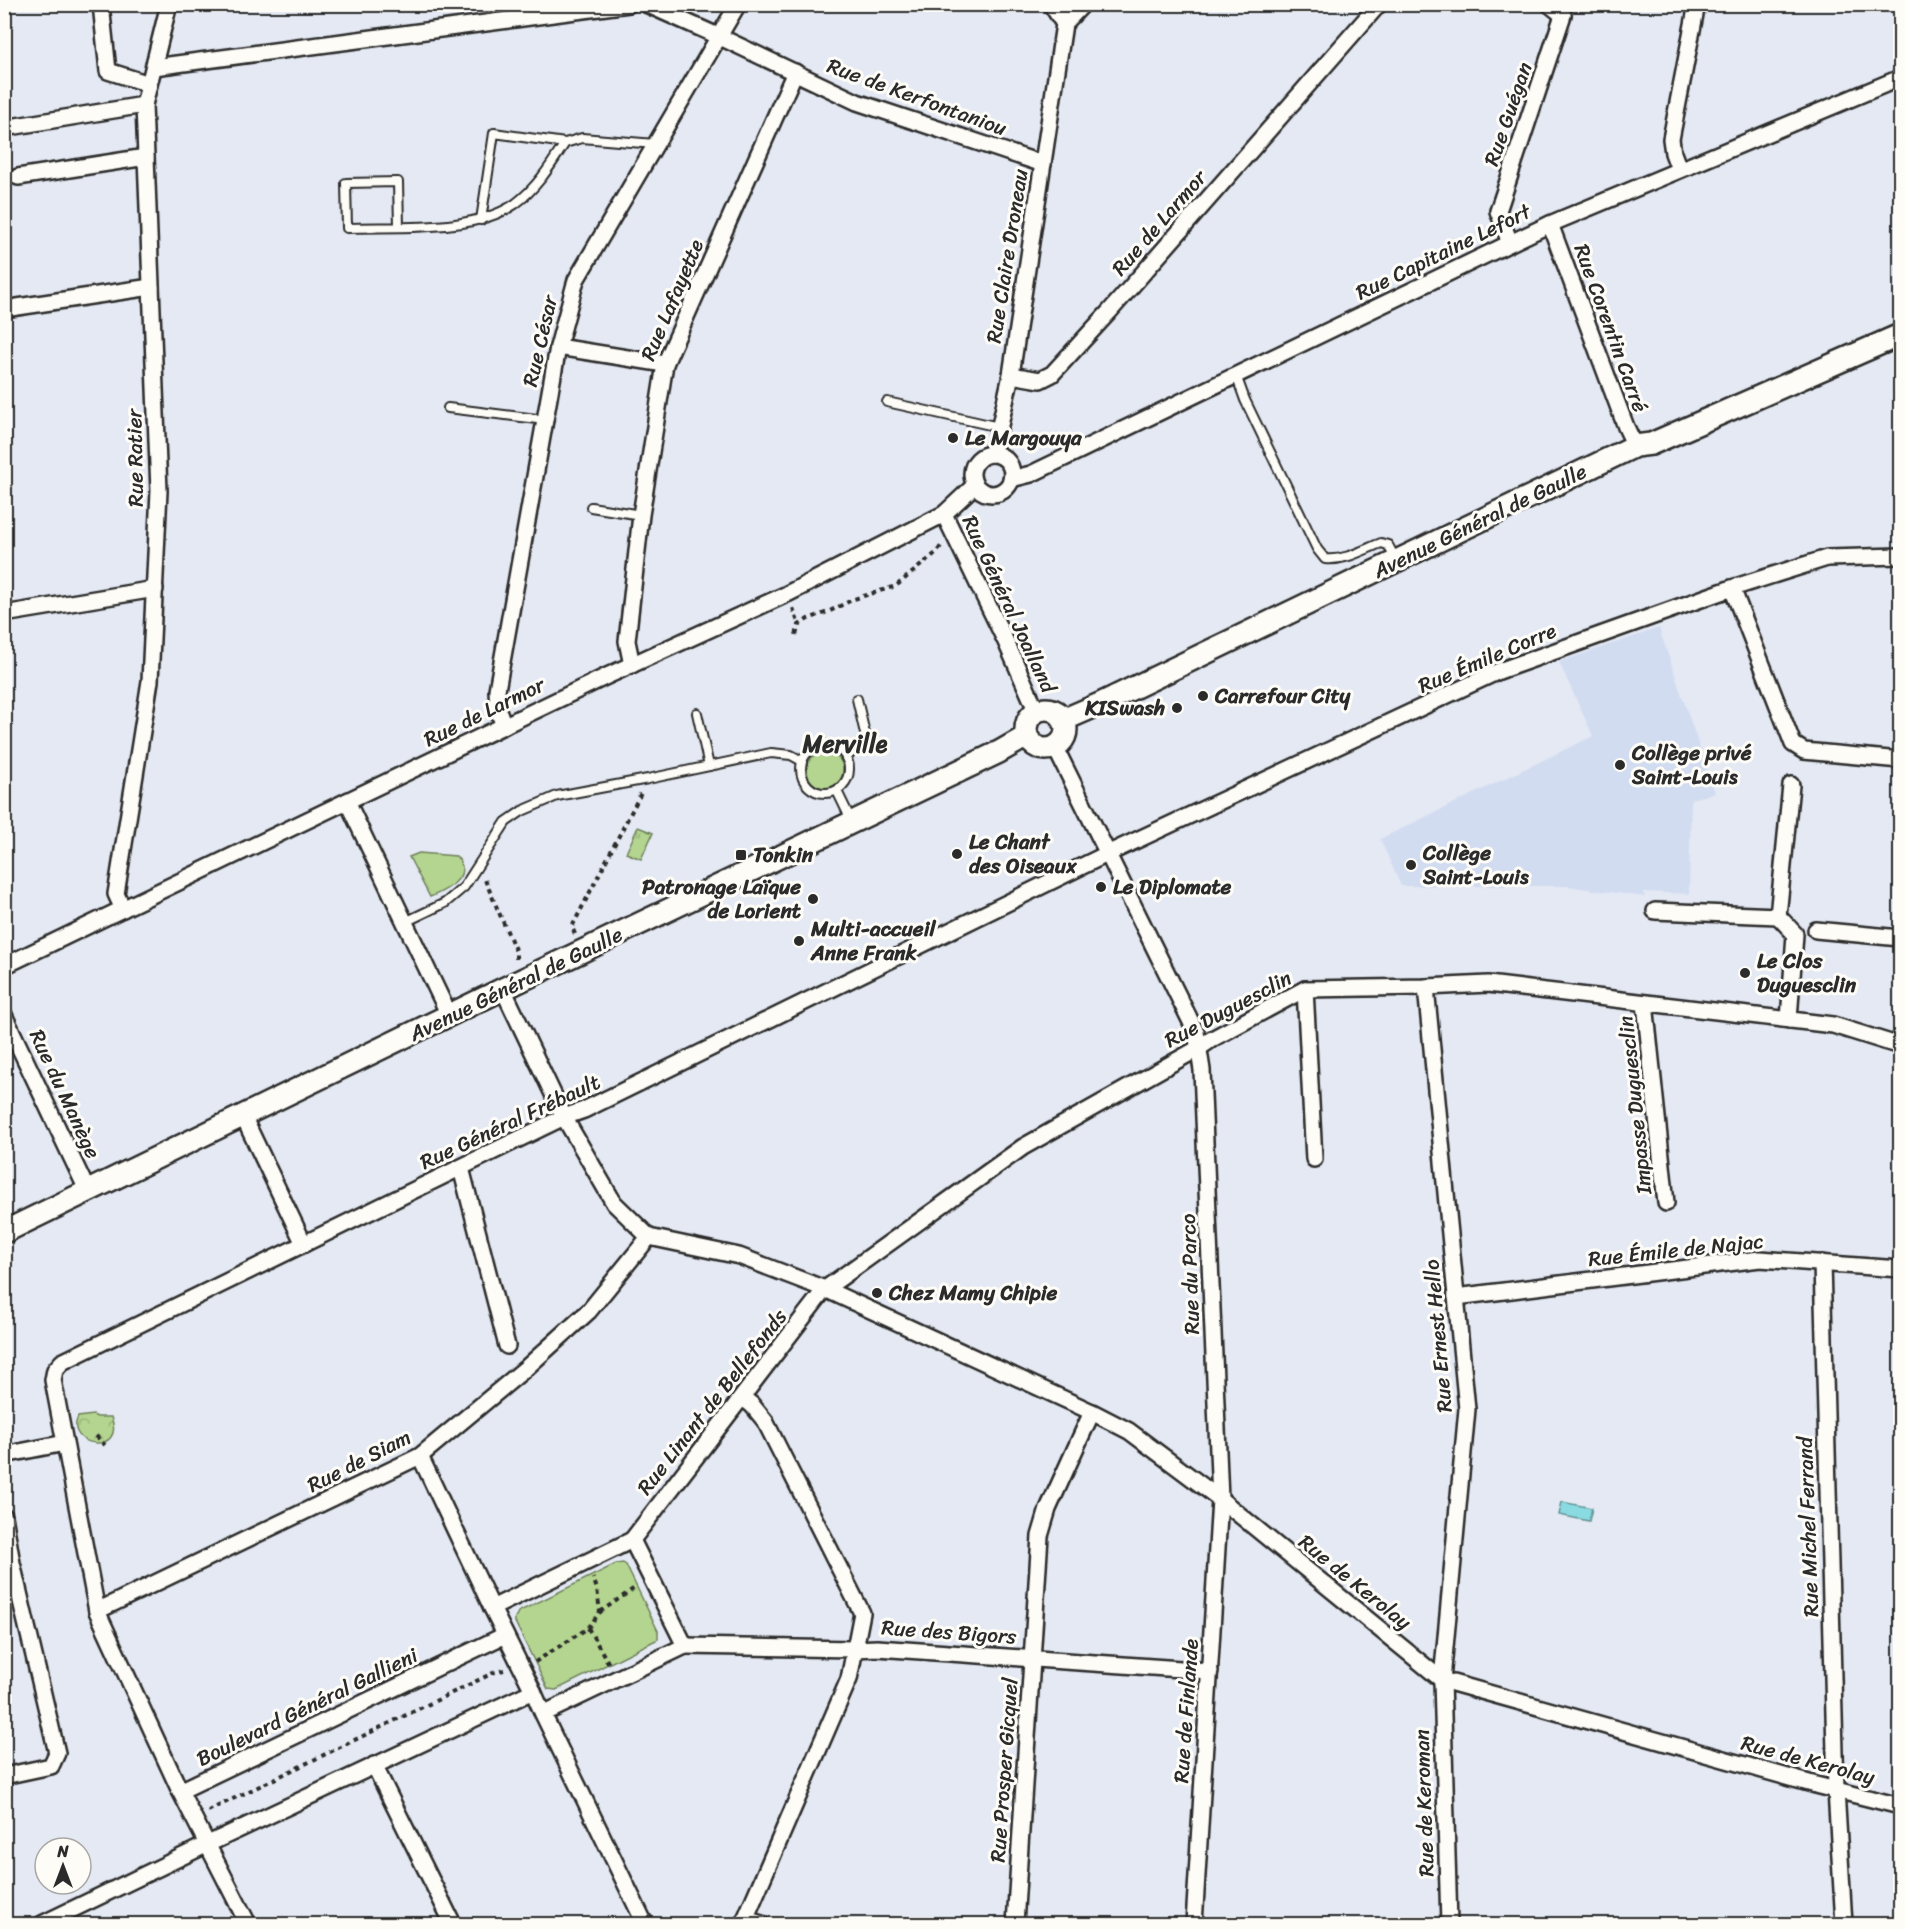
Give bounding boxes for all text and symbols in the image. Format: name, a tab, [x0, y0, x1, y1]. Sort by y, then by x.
street label: Rue de Kerfontaniou	[822, 47, 1012, 147]
street label: Rue Guégan	[1472, 57, 1544, 171]
street label: Rue de Larmor	[1102, 160, 1217, 285]
street label: Rue Claire Droneau	[974, 166, 1040, 346]
street label: Rue Capitaine Lefort	[1349, 192, 1539, 311]
street label: Rue Lafayette	[629, 233, 715, 367]
street label: Rue Corentin Carré	[1563, 238, 1659, 418]
street label: Rue César	[511, 290, 569, 391]
street label: Rue Ratier	[115, 407, 155, 507]
place label: Le Margouya	[965, 419, 1083, 457]
marker: Le Margouya	[946, 431, 960, 445]
street label: Avenue Général de Gaulle	[1366, 453, 1594, 590]
street label: Rue Général Joalland	[951, 509, 1068, 701]
street label: Rue Émile Corre	[1412, 612, 1562, 704]
street label: Rue de Larmor	[417, 666, 553, 758]
place label: Carrefour City	[1214, 677, 1352, 715]
place label: KISwash	[1084, 689, 1165, 727]
marker: Carrefour City	[1196, 689, 1210, 703]
marker: KISwash	[1170, 701, 1184, 715]
district label: Merville	[802, 723, 888, 765]
place label: Collège privé Saint-Louis	[1631, 734, 1752, 796]
marker: Collège privé Saint-Louis	[1613, 758, 1627, 772]
place label: Le Chant des Oiseaux	[969, 823, 1077, 885]
place label: Collège Saint-Louis	[1422, 834, 1529, 896]
place label: Tonkin	[753, 836, 814, 874]
marker: Le Chant des Oiseaux	[950, 847, 964, 861]
marker: Tonkin	[734, 848, 748, 862]
marker: Collège Saint-Louis	[1404, 858, 1418, 872]
place label: Patronage Laïque de Lorient	[642, 868, 802, 930]
place label: Le Diplomate	[1113, 868, 1232, 906]
marker: Le Diplomate	[1094, 880, 1108, 894]
marker: Patronage Laïque de Lorient	[806, 892, 820, 906]
place label: Multi-accueil Anne Frank	[810, 910, 936, 972]
street label: Avenue Général de Gaulle	[402, 916, 630, 1053]
marker: Multi-accueil Anne Frank	[792, 934, 806, 948]
place label: Le Clos Duguesclin	[1757, 942, 1857, 1004]
street label: Rue Duguesclin	[1157, 959, 1299, 1059]
marker: Le Clos Duguesclin	[1738, 966, 1752, 980]
street label: Impasse Duguesclin	[1607, 1014, 1663, 1197]
street label: Rue du Manège	[18, 1023, 112, 1165]
street label: Rue Général Frébault	[413, 1063, 607, 1181]
street label: Rue du Parco	[1169, 1213, 1211, 1335]
street label: Rue Émile de Najac	[1586, 1222, 1766, 1278]
street label: Rue Ernest Hello	[1412, 1258, 1464, 1414]
place label: Chez Mamy Chipie	[888, 1274, 1058, 1312]
marker: Chez Mamy Chipie	[870, 1286, 884, 1300]
street label: Rue Linant de Bellefonds	[627, 1300, 797, 1504]
street label: Rue de Siam	[300, 1419, 418, 1503]
street label: Rue Michel Ferrand	[1786, 1434, 1830, 1618]
street label: Rue de Kerolay	[1290, 1524, 1420, 1640]
street label: Rue des Bigors	[880, 1608, 1018, 1656]
street label: Boulevard Général Gallieni	[190, 1636, 425, 1777]
street label: Rue de Finlande	[1162, 1638, 1210, 1784]
street label: Rue Prosper Gicquel	[979, 1675, 1029, 1864]
street label: Rue de Kerolay	[1737, 1724, 1879, 1796]
street label: Rue de Keroman	[1402, 1729, 1446, 1877]
north arrow	[33, 1836, 93, 1896]
text: N	[56, 1837, 69, 1866]

